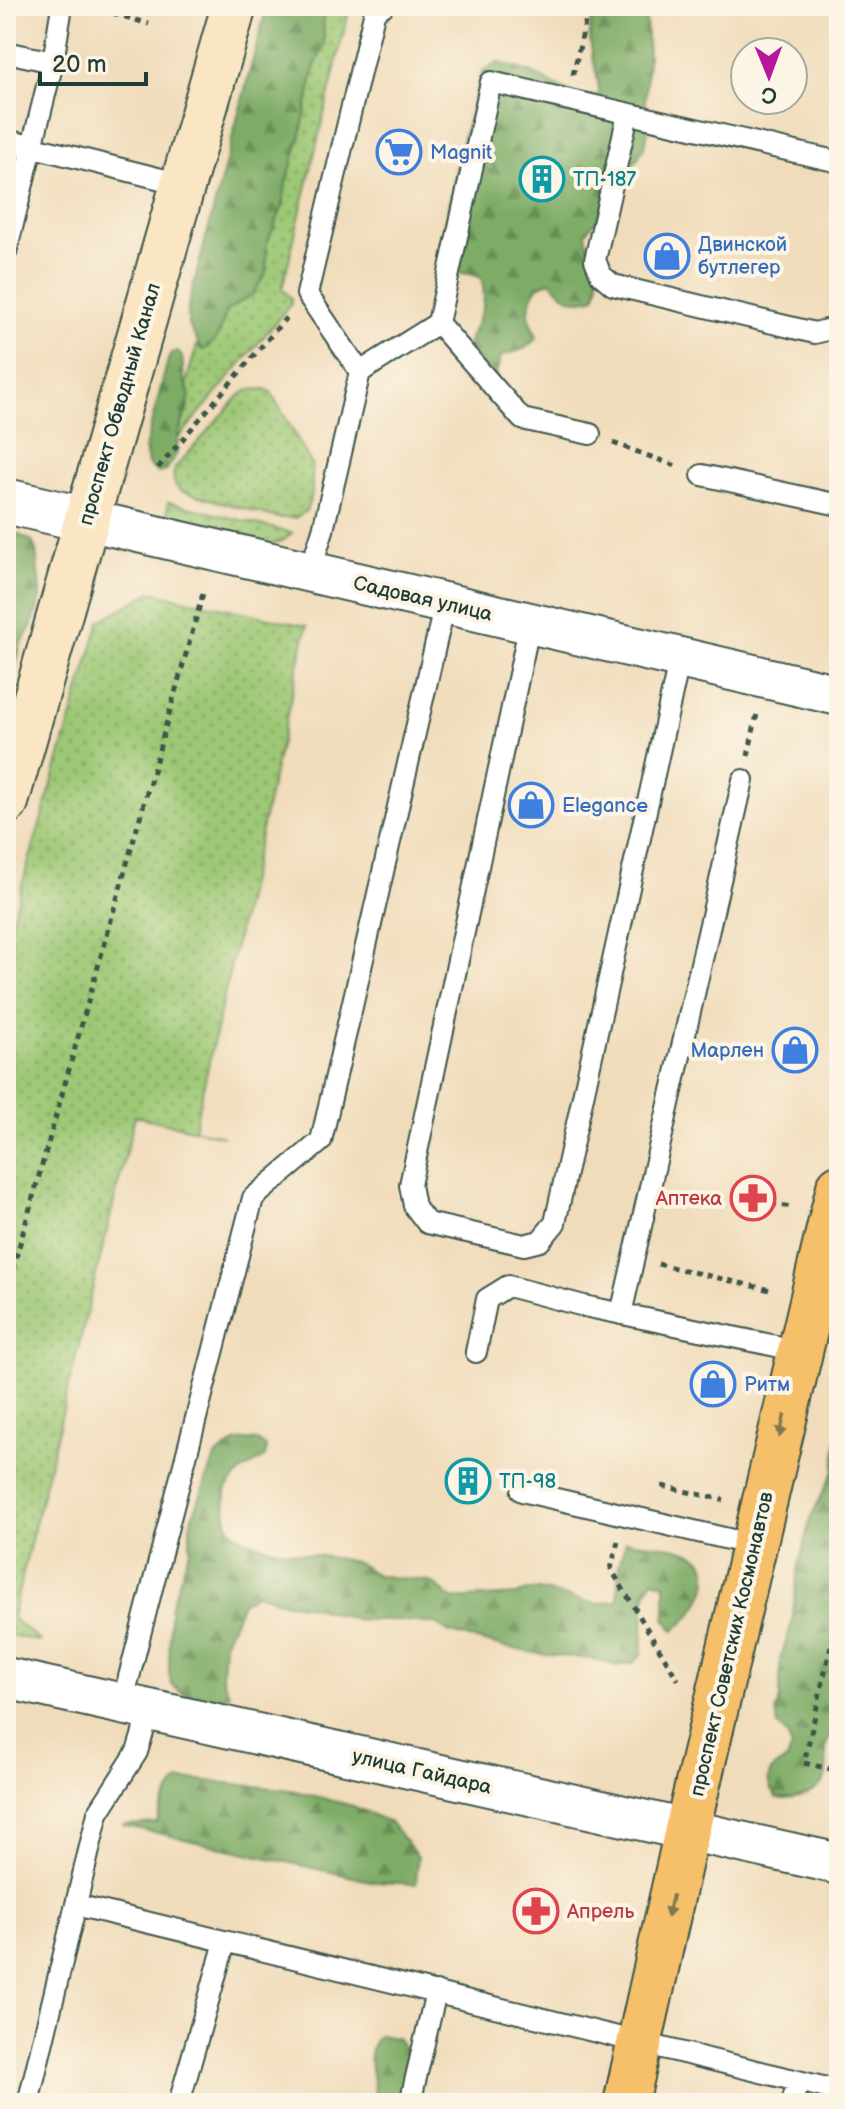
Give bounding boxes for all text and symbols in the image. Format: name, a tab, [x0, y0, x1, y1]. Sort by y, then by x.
scale bar	[40, 36, 146, 86]
north arrow	[729, 36, 809, 116]
text: 20 m	[52, 50, 107, 79]
text: С	[761, 81, 777, 108]
supermarket icon: Magnit	[375, 128, 423, 176]
place label: Magnit	[430, 141, 492, 165]
building icon: ТП-187	[518, 155, 566, 203]
place label: ТП-187	[573, 168, 636, 192]
shop icon: Двинской бутлегер	[643, 232, 691, 280]
place label: Двинской бутлегер	[698, 233, 787, 280]
street label: проспект Обводный Канал	[74, 280, 166, 528]
street label: Садовая улица	[351, 571, 495, 627]
shop icon: Elegance	[507, 781, 555, 829]
place label: Elegance	[562, 794, 648, 818]
shop icon: Марлен	[771, 1026, 819, 1074]
place label: Марлен	[691, 1039, 764, 1063]
pharmacy icon: Аптека	[729, 1174, 777, 1222]
place label: Аптека	[655, 1187, 722, 1211]
shop icon: Ритм	[689, 1360, 737, 1408]
place label: Ритм	[744, 1373, 790, 1397]
one-way arrow	[775, 1414, 788, 1439]
building icon: ТП-98	[444, 1457, 492, 1505]
place label: ТП-98	[499, 1470, 556, 1494]
street label: проспект Советских Космонавтов	[685, 1489, 779, 1799]
street label: улица Гайдара	[350, 1744, 494, 1800]
pharmacy icon: Апрель	[512, 1887, 560, 1935]
one-way arrow	[663, 1894, 676, 1919]
place label: Апрель	[566, 1900, 634, 1924]

